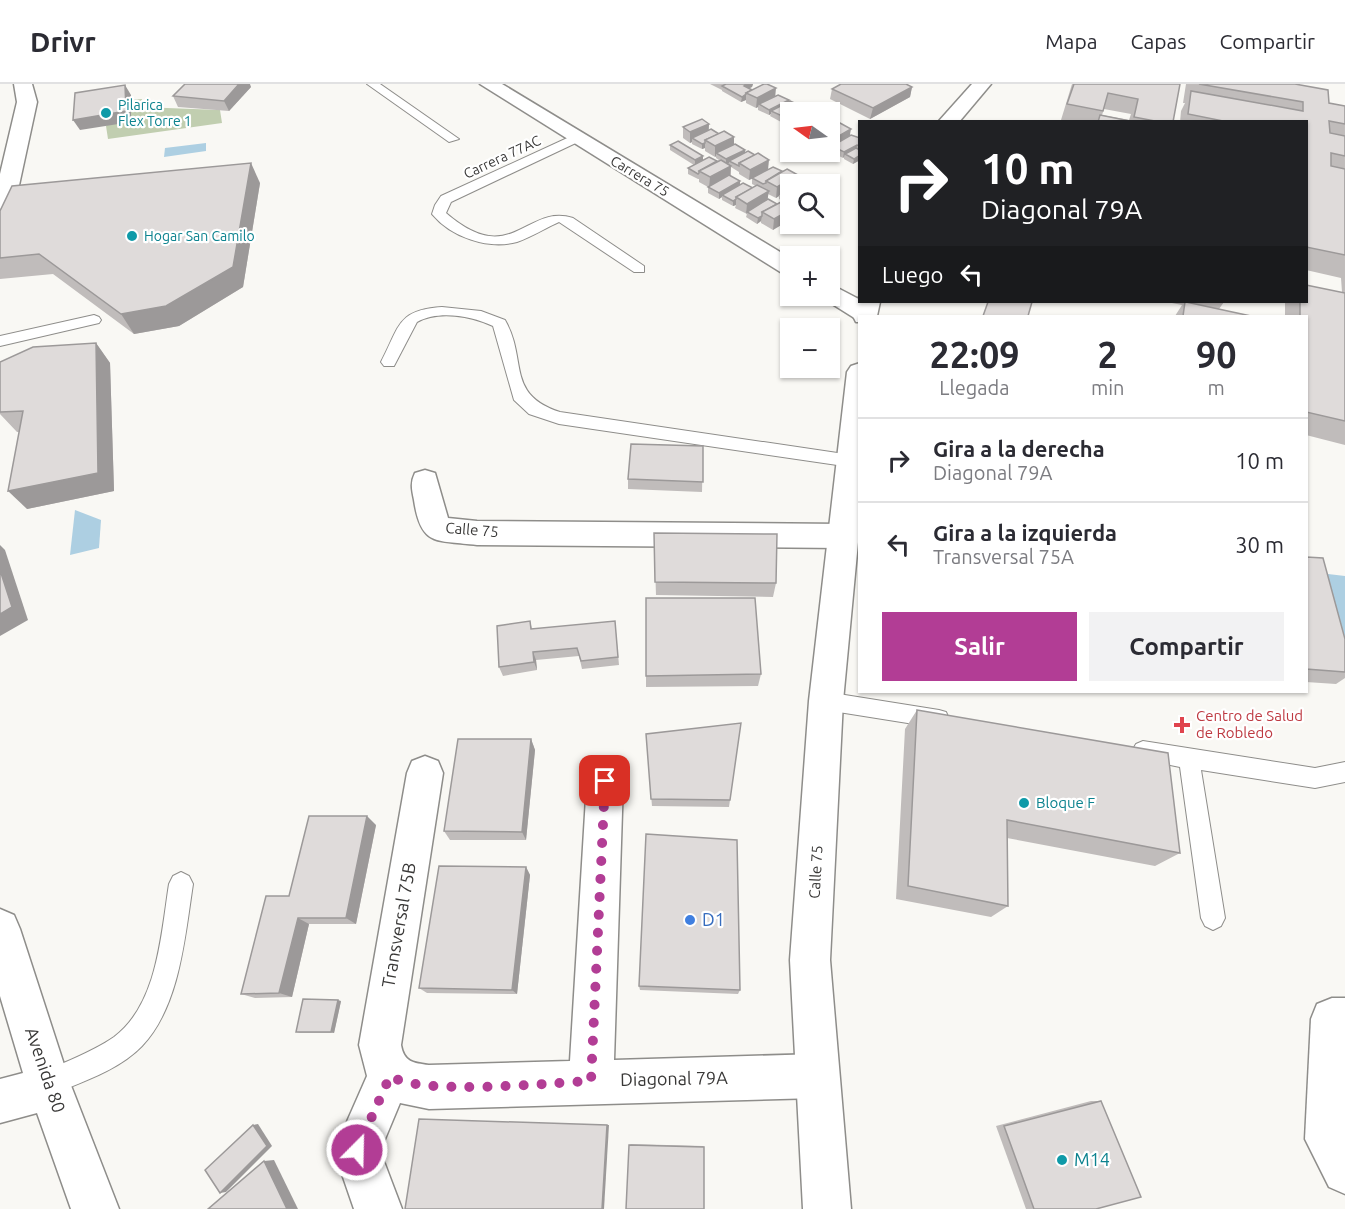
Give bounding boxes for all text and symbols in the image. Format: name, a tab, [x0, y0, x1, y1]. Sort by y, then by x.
text: Drivr	[30, 26, 96, 57]
text: Mapa	[1045, 29, 1097, 53]
text: Capas	[1130, 29, 1186, 53]
text: Compartir	[1219, 29, 1315, 53]
place label: Pilarica Flex Torre 1	[118, 97, 192, 129]
north arrow	[780, 102, 840, 162]
map controls	[780, 102, 840, 378]
marker: Pilarica Flex Torre 1	[99, 106, 113, 120]
street label: Carrera 77AC	[461, 132, 543, 182]
icon: right	[882, 144, 960, 222]
text: 10 m	[981, 145, 1075, 192]
street label: Carrera 75	[608, 152, 672, 200]
button: search	[780, 174, 840, 234]
text: Diagonal 79A	[981, 194, 1142, 224]
place label: Hogar San Camilo	[144, 228, 255, 244]
marker: Hogar San Camilo	[125, 229, 139, 243]
button: +	[780, 246, 840, 306]
icon: left	[955, 258, 988, 291]
text: Luego	[882, 262, 943, 287]
button: −	[780, 318, 840, 378]
text: 22:09	[929, 334, 1020, 375]
text: 2	[1098, 334, 1118, 375]
text: 90	[1196, 334, 1237, 375]
text: Llegada	[939, 376, 1010, 399]
text: min	[1091, 376, 1125, 399]
text: m	[1208, 376, 1225, 399]
text: Gira a la derecha	[933, 436, 1105, 461]
icon: right	[882, 444, 915, 477]
text: 10 m	[1235, 448, 1284, 473]
text: Diagonal 79A	[933, 461, 1053, 484]
street label: Calle 75	[445, 519, 499, 540]
text: Gira a la izquierda	[933, 520, 1117, 545]
icon: left	[882, 528, 915, 561]
text: 30 m	[1235, 532, 1284, 557]
text: Transversal 75A	[933, 545, 1074, 568]
button: Salir	[882, 612, 1077, 681]
button: Compartir	[1089, 612, 1284, 681]
place label: Centro de Salud de Robledo	[1196, 707, 1303, 741]
marker: Centro de Salud de Robledo	[1173, 716, 1191, 734]
pin	[579, 755, 630, 806]
icon: arrive	[588, 764, 621, 797]
place label: Bloque F	[1036, 794, 1095, 811]
marker: Bloque F	[1017, 796, 1031, 810]
street label: Calle 75	[806, 845, 825, 899]
street label: Transversal 75B	[377, 861, 419, 989]
place label: D1	[702, 909, 725, 929]
marker: D1	[683, 913, 697, 927]
street label: Avenida 80	[22, 1024, 70, 1115]
street label: Diagonal 79A	[620, 1067, 728, 1089]
position arrow	[325, 1118, 389, 1182]
place label: M14	[1074, 1149, 1110, 1169]
marker: M14	[1055, 1153, 1069, 1167]

